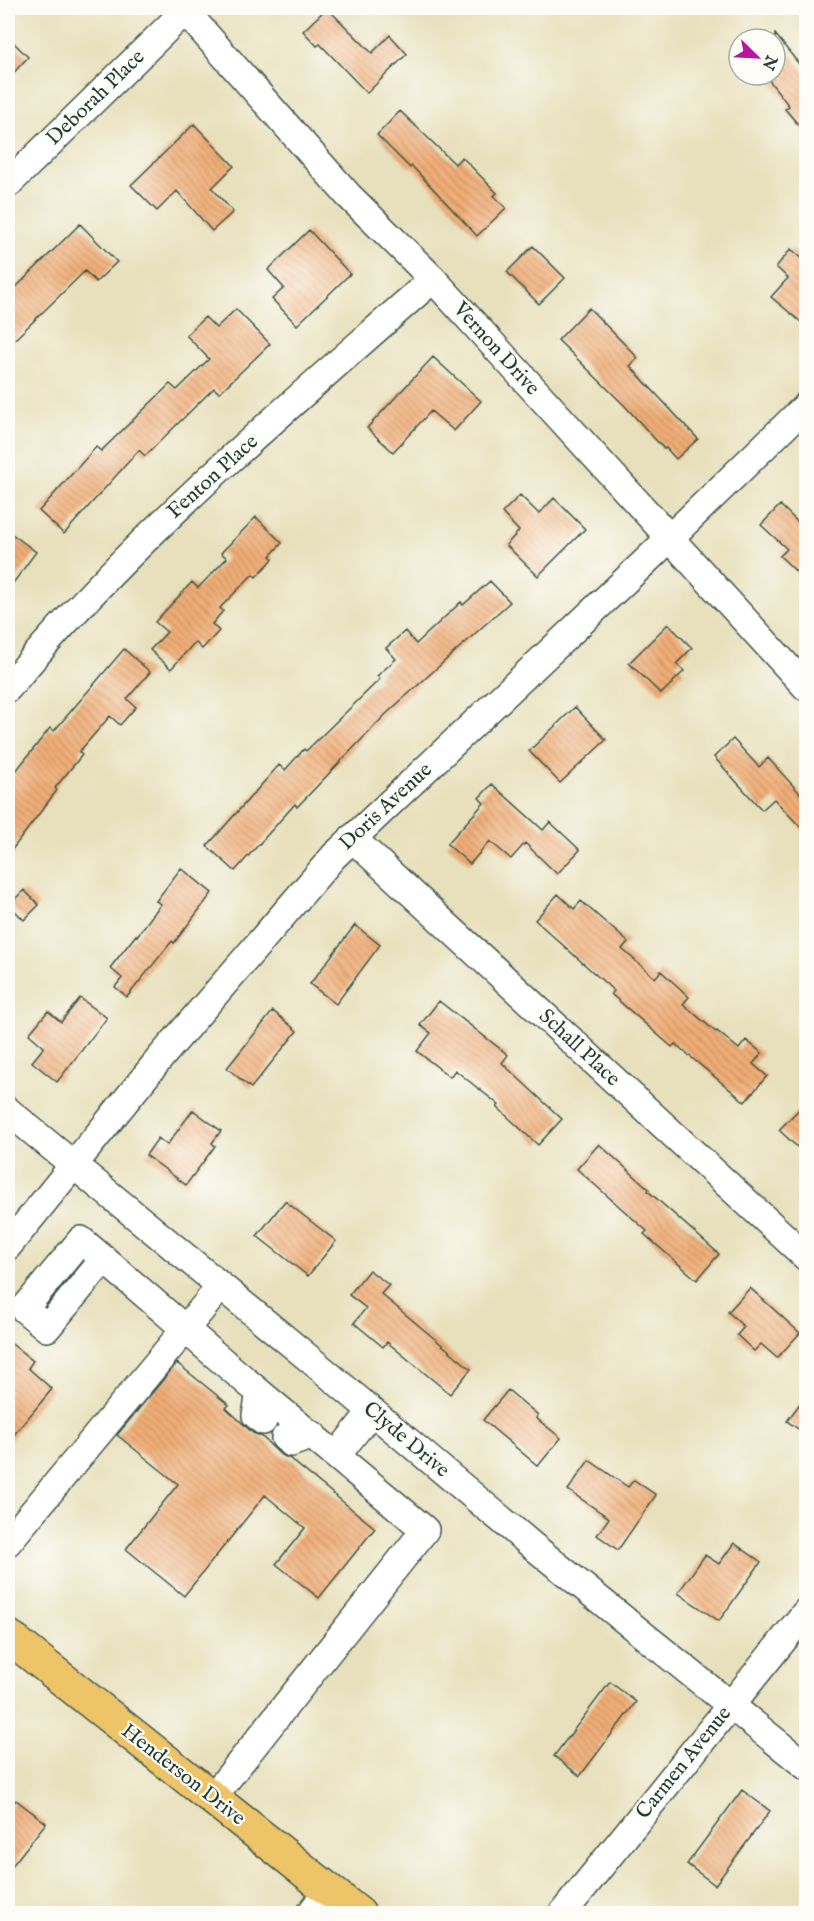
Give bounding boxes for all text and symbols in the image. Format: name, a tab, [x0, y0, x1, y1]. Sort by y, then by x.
north arrow	[727, 27, 787, 87]
street label: Deborah Place	[41, 44, 151, 152]
text: N	[757, 51, 781, 73]
street label: Vernon Drive	[446, 296, 545, 402]
street label: Fenton Place	[162, 429, 265, 525]
street label: Doris Avenue	[334, 757, 438, 857]
street label: Schall Place	[533, 1003, 626, 1093]
street label: Clyde Drive	[357, 1396, 455, 1484]
street label: Carmen Avenue	[630, 1701, 738, 1825]
street label: Henderson Drive	[115, 1718, 251, 1832]

